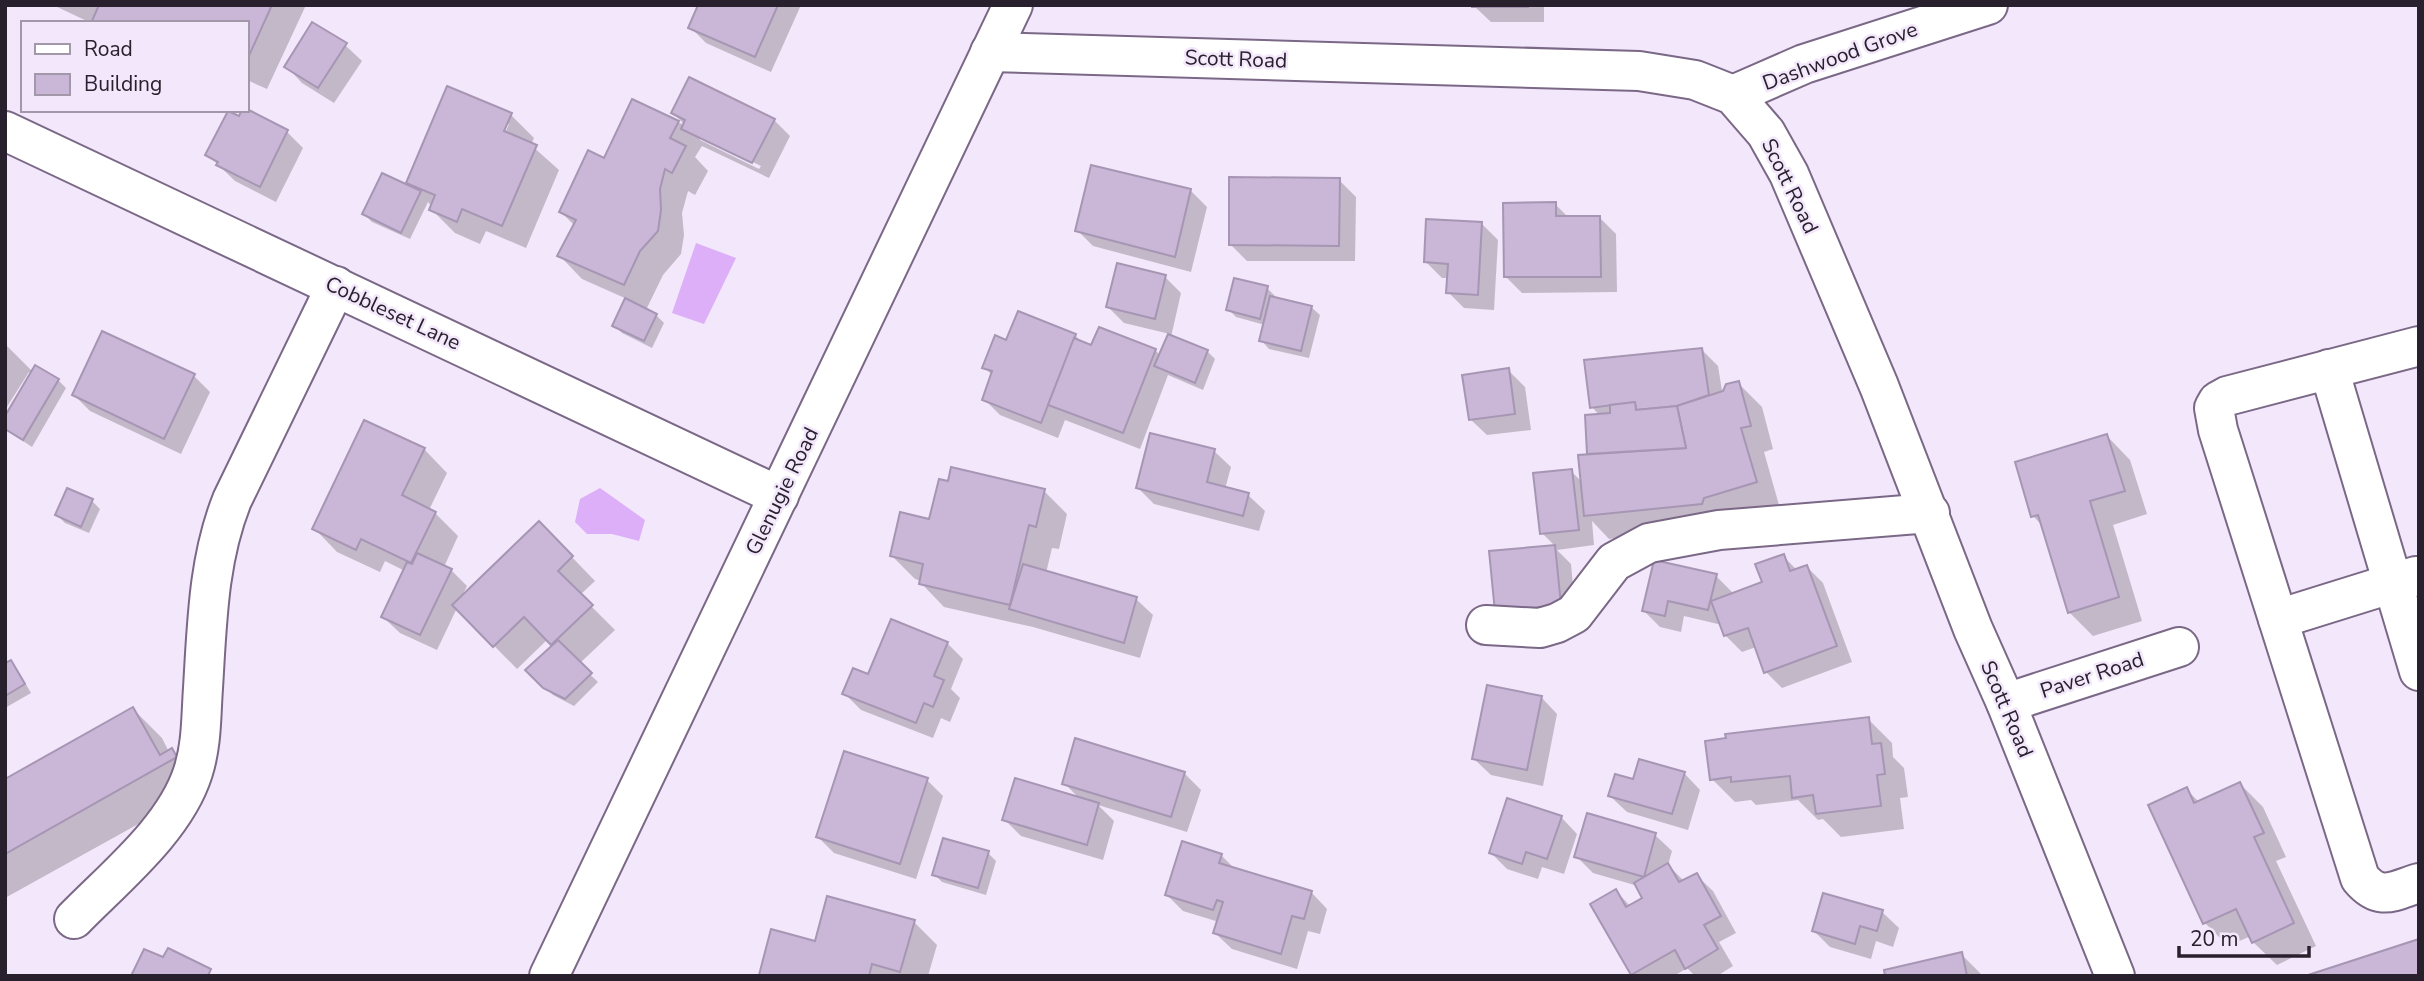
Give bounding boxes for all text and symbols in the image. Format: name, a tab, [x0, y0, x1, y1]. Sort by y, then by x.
street label: Dashwood Grove	[1759, 15, 1921, 97]
legend	[21, 21, 248, 112]
text: Road	[84, 35, 133, 63]
street label: Scott Road	[1184, 43, 1288, 75]
text: Building	[84, 70, 162, 98]
street label: Scott Road	[1755, 134, 1825, 238]
street label: Cobbleset Lane	[321, 269, 465, 357]
street label: Glenugie Road	[739, 422, 825, 560]
street label: Paver Road	[2037, 645, 2147, 705]
street label: Scott Road	[1974, 656, 2040, 762]
scale bar	[2179, 914, 2308, 958]
text: 20 m	[2190, 925, 2239, 953]

